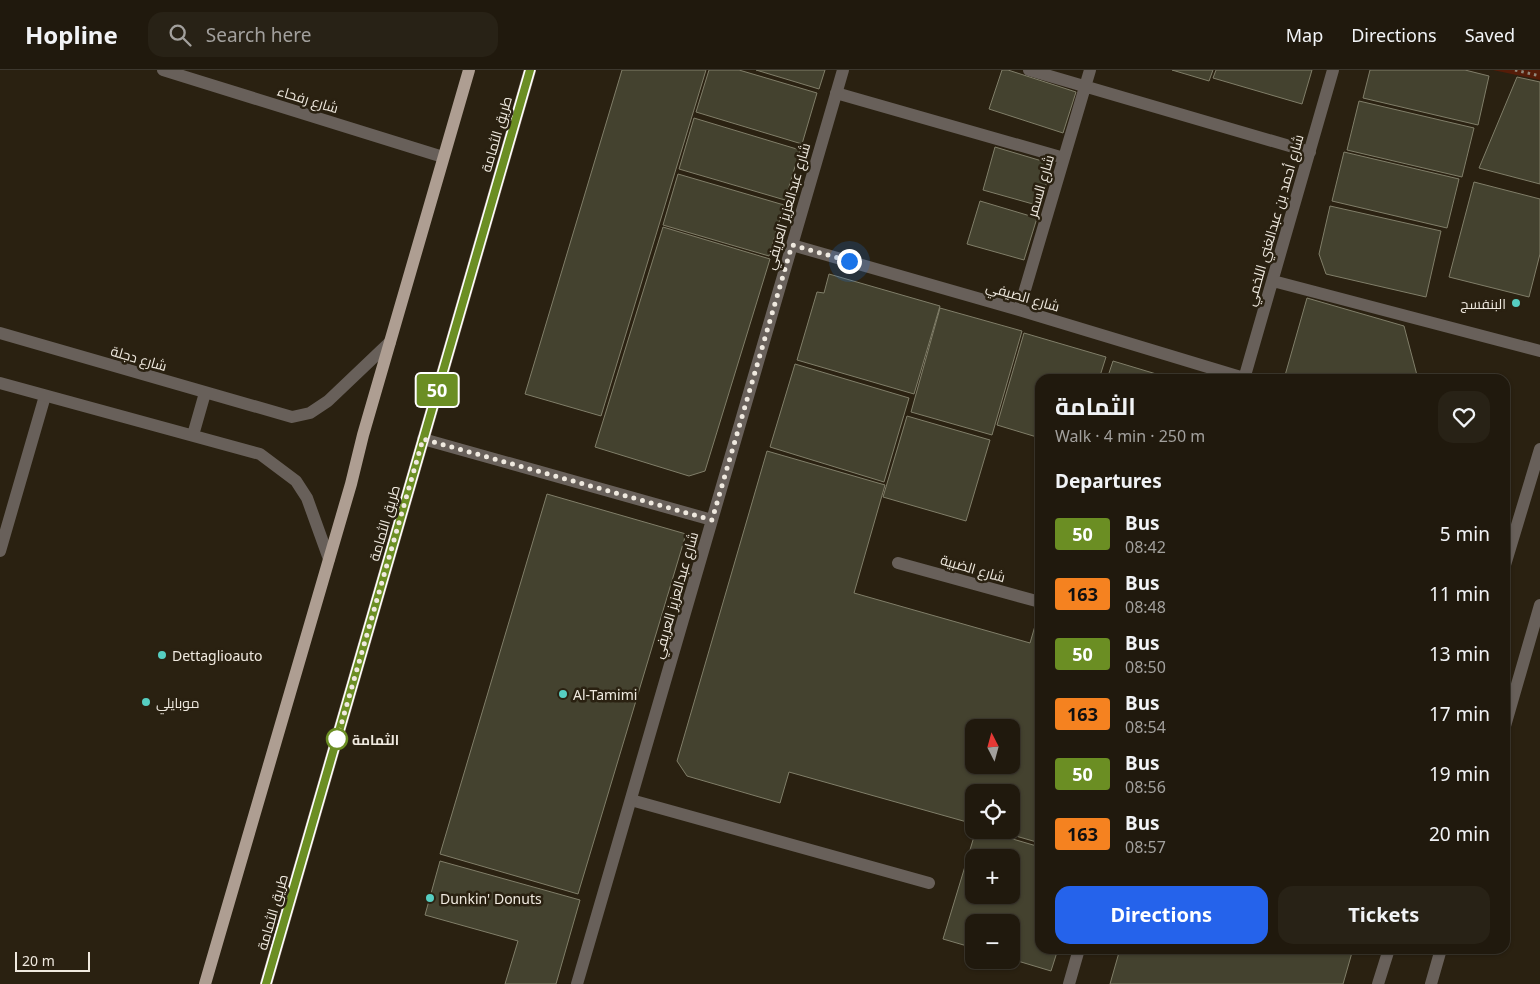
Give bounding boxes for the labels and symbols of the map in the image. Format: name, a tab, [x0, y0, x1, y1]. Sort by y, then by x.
street label: شارع رفحاء	[275, 81, 341, 117]
street label: طريق الثمامة	[476, 94, 516, 174]
street label: شارع أحمد بن عبدالغني اللخمي	[1240, 132, 1311, 309]
street label: شارع عبدالعزيز العريفي	[760, 140, 817, 272]
street label: شارع السمر	[1022, 153, 1058, 220]
your location	[837, 249, 862, 274]
street label: شارع الصيفي	[983, 276, 1062, 318]
place label: البنفسج	[1460, 294, 1506, 313]
marker: البنفسج	[1510, 297, 1522, 309]
street label: شارع دجلة	[109, 341, 169, 375]
line badge: 50	[414, 374, 460, 406]
street label: طريق الثمامة	[364, 483, 404, 563]
street label: شارع عبدالعزيز العريفي	[648, 529, 705, 661]
street label: شارع الضبية	[938, 550, 1008, 586]
place label: Dettaglioauto	[172, 646, 262, 665]
marker: Dettaglioauto	[156, 649, 168, 661]
place label: Al-Tamimi	[573, 685, 637, 704]
marker: Al-Tamimi	[557, 688, 569, 700]
place label: موبايلي	[156, 693, 199, 715]
marker: موبايلي	[140, 696, 152, 708]
north arrow	[965, 719, 1020, 774]
marker: الثمامة	[326, 728, 348, 750]
place label: الثمامة	[352, 730, 399, 749]
street label: طريق الثمامة	[252, 872, 292, 952]
place label: Dunkin' Donuts	[440, 889, 542, 908]
marker: Dunkin' Donuts	[424, 892, 436, 904]
scale bar	[15, 949, 90, 972]

